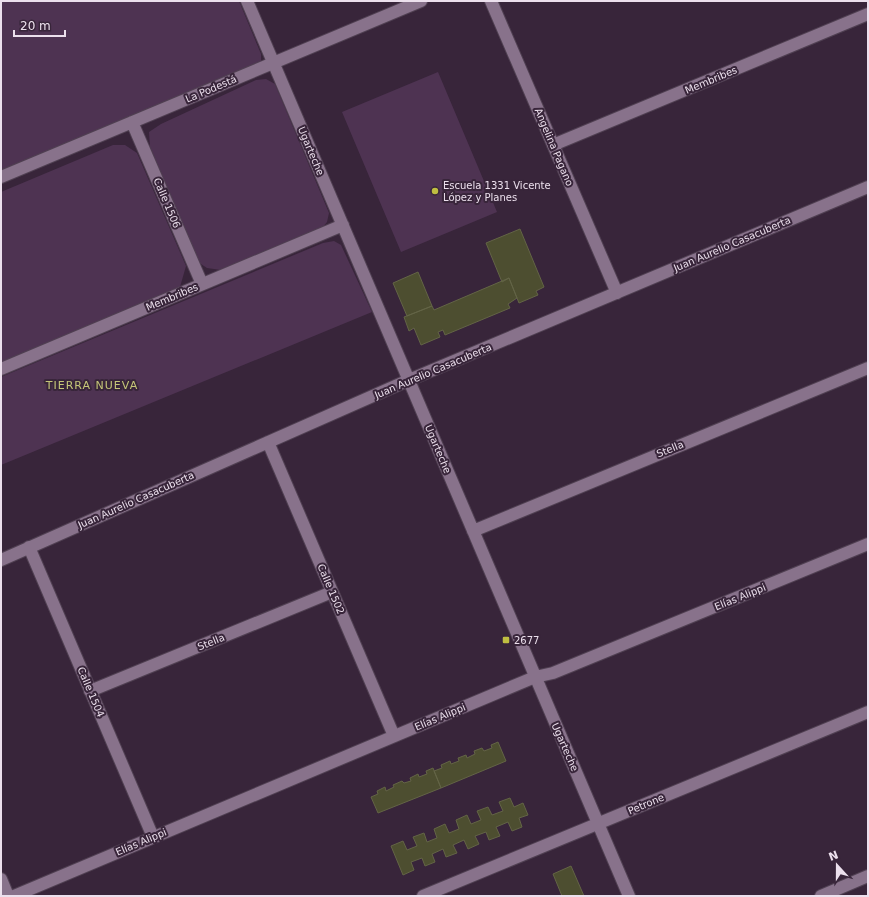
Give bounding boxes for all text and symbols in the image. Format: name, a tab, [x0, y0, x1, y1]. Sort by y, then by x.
scale bar	[14, 12, 65, 38]
text: 20 m	[20, 19, 51, 33]
street label: Membribes	[683, 64, 739, 96]
street label: La Podestá	[184, 73, 238, 105]
street label: Angelina Pagano	[533, 106, 575, 188]
street label: Ugarteche	[296, 125, 326, 177]
street label: Calle 1506	[151, 176, 183, 230]
place label: Escuela 1331 Vicente López y Planes	[443, 180, 551, 203]
marker: Escuela 1331 Vicente López y Planes	[430, 186, 440, 196]
street label: Juan Aurelio Casacuberta	[671, 214, 792, 274]
street label: Membribes	[144, 281, 200, 313]
street label: Juan Aurelio Casacuberta	[372, 341, 493, 401]
district label: TIERRA NUEVA	[45, 379, 138, 392]
street label: Ugarteche	[423, 423, 453, 475]
street label: Stella	[655, 439, 685, 459]
street label: Juan Aurelio Casacuberta	[75, 469, 196, 531]
street label: Calle 1502	[315, 562, 347, 616]
street label: Elías Alippi	[713, 582, 767, 612]
street label: Stella	[196, 632, 226, 652]
marker: 2677	[501, 635, 511, 645]
place label: 2677	[514, 635, 539, 646]
street label: Calle 1504	[75, 665, 107, 719]
street label: Elías Alippi	[413, 701, 467, 733]
street label: Ugarteche	[549, 721, 581, 773]
street label: Petrone	[626, 791, 666, 817]
street label: Elías Alippi	[114, 826, 168, 858]
north arrow	[817, 845, 857, 885]
text: N	[827, 848, 840, 864]

